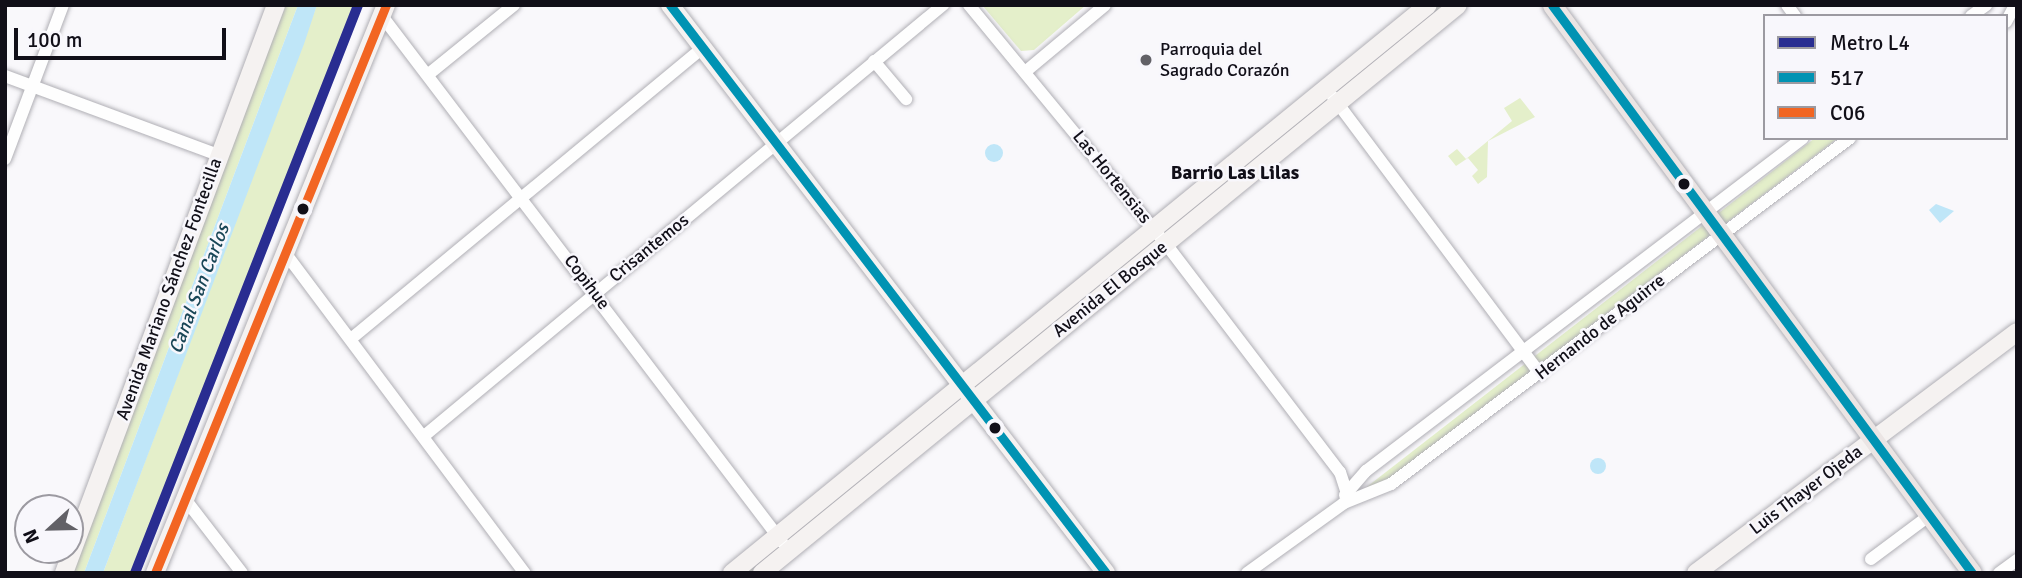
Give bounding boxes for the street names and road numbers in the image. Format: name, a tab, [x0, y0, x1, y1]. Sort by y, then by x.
street label: Las Hortensias	[1068, 126, 1156, 228]
street label: Avenida Mariano Sánchez Fontecilla	[111, 155, 227, 423]
street label: Crisantemos	[605, 209, 693, 287]
street label: Avenida El Bosque	[1048, 236, 1172, 342]
street label: Copihue	[559, 250, 615, 314]
street label: Hernando de Aguirre	[1531, 270, 1669, 384]
street label: Luis Thayer Ojeda	[1745, 441, 1867, 539]

